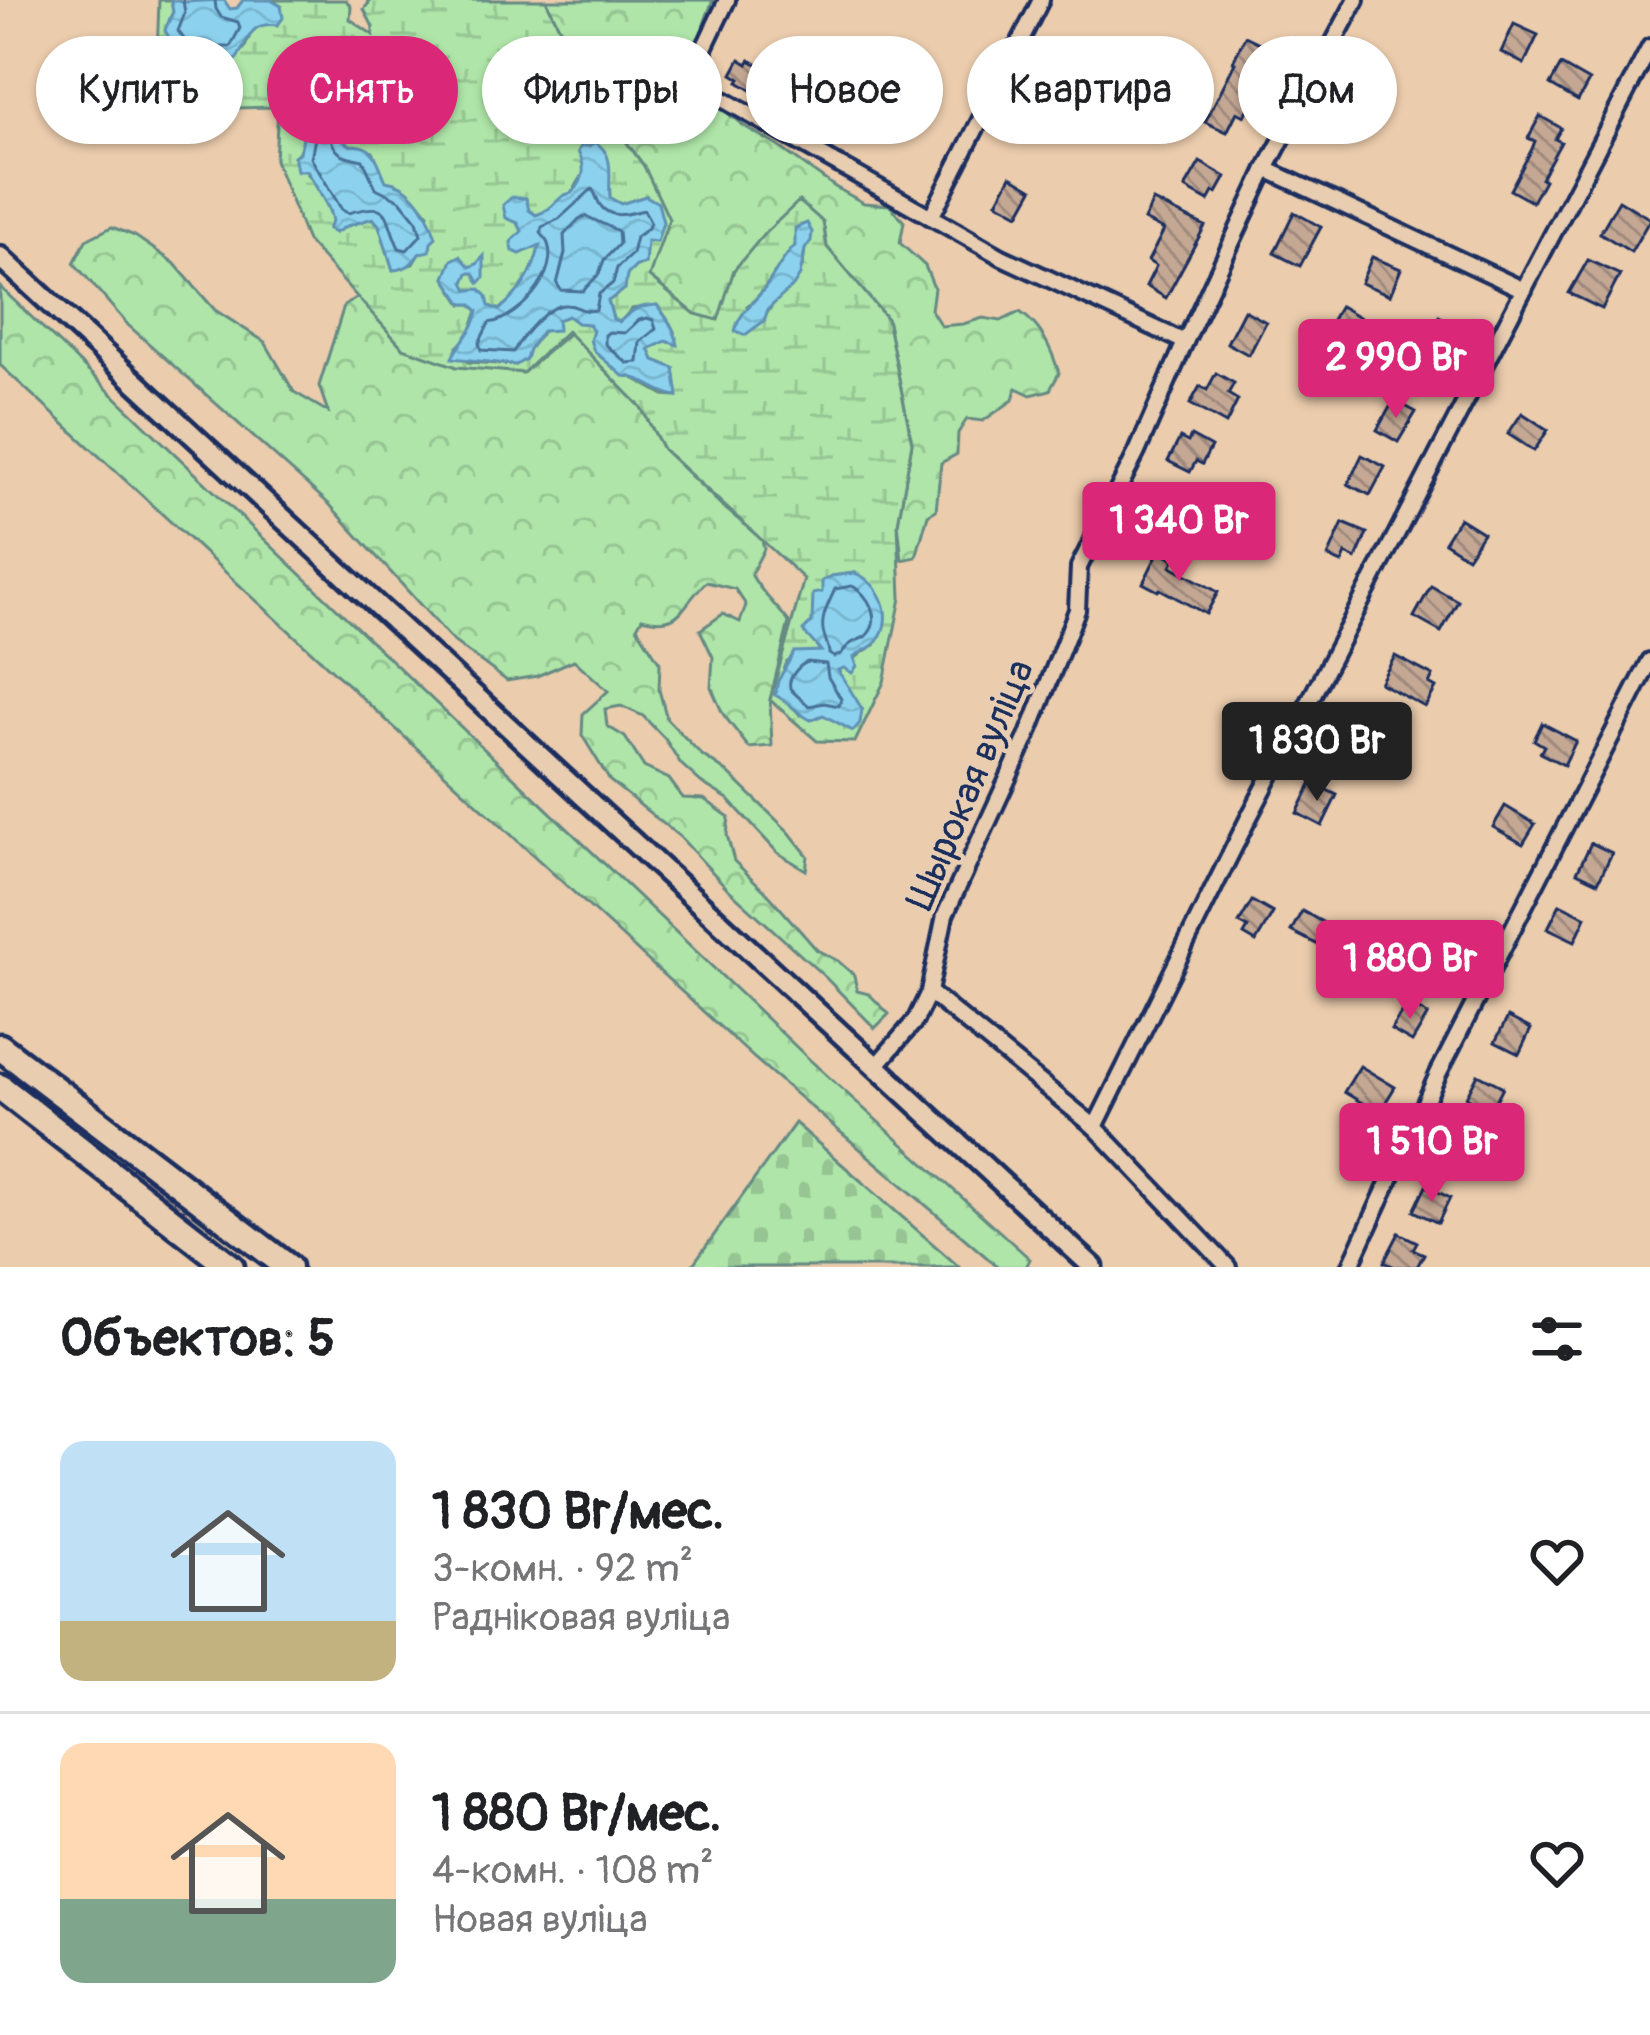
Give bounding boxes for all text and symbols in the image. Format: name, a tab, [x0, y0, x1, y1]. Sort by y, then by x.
chip: Купить	[36, 36, 243, 144]
chip: Снять	[267, 36, 458, 144]
chip: Фильтры	[482, 36, 722, 144]
chip: Новое	[746, 36, 943, 144]
chip: Квартира	[967, 36, 1214, 144]
chip: Дом	[1238, 36, 1397, 144]
pin: 2 990 Br	[1272, 319, 1520, 421]
text: 2 990 Br	[1325, 333, 1467, 382]
pin: 1 340 Br	[1055, 482, 1303, 584]
text: 1 340 Br	[1109, 496, 1249, 545]
street label: Шырокая вуліца	[896, 652, 1045, 917]
pin: 1 830 Br	[1193, 702, 1441, 804]
text: 1 830 Br	[1249, 716, 1385, 765]
pin: 1 880 Br	[1286, 920, 1534, 1022]
text: 1 880 Br	[1343, 934, 1477, 983]
pin: 1 510 Br	[1308, 1103, 1556, 1205]
text: 1 510 Br	[1366, 1117, 1498, 1166]
icon: filters	[1524, 1306, 1590, 1372]
text: Объектов: 5	[60, 1307, 335, 1371]
text: 1 830 Br/мес.	[432, 1480, 724, 1544]
icon: home	[156, 1489, 300, 1633]
icon: heart	[1524, 1528, 1590, 1594]
text: 3-комн. · 92 m²	[432, 1544, 693, 1593]
text: Радніковая вуліца	[432, 1593, 730, 1642]
text: 1 880 Br/мес.	[432, 1782, 722, 1846]
icon: home	[156, 1791, 300, 1935]
icon: heart	[1524, 1830, 1590, 1896]
text: 4-комн. · 108 m²	[432, 1846, 714, 1895]
text: Новая вуліца	[432, 1895, 648, 1944]

